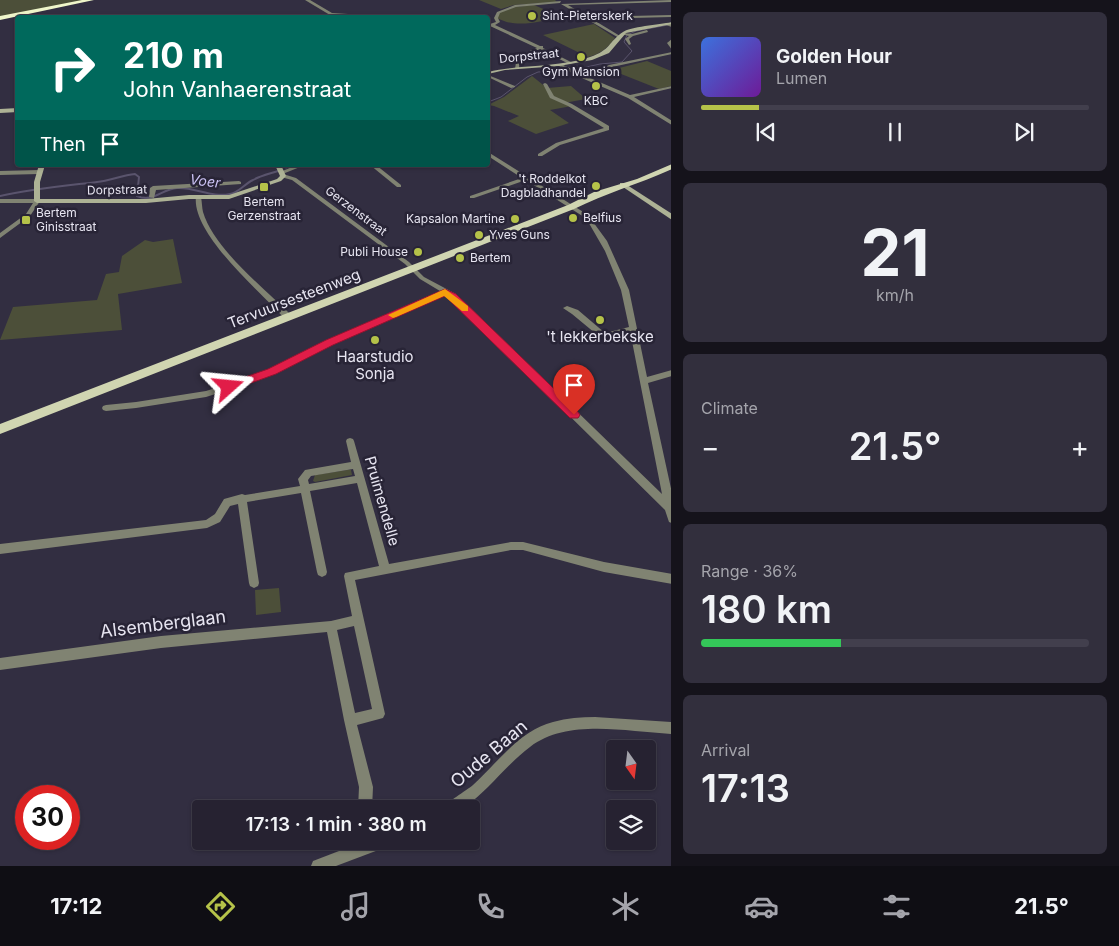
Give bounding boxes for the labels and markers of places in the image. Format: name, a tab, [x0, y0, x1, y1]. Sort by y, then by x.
place label: Sint-Pieterskerk	[542, 8, 633, 23]
marker: Sint-Pieterskerk	[526, 10, 538, 22]
marker: Gym Mansion	[575, 51, 587, 63]
place label: Gym Mansion	[542, 64, 620, 79]
marker: KBC	[590, 80, 602, 92]
place label: KBC	[584, 93, 609, 108]
place label: 't Roddelkot Dagbladhandel	[501, 171, 586, 200]
marker: 't Roddelkot Dagbladhandel	[590, 180, 602, 192]
marker: Bertem Gerzenstraat	[258, 181, 270, 193]
place label: Bertem Gerzenstraat	[227, 194, 301, 223]
place label: Bertem Ginisstraat	[36, 205, 96, 234]
place label: Belfius	[583, 210, 622, 225]
place label: Kapsalon Martine	[406, 211, 505, 226]
marker: Belfius	[567, 212, 579, 224]
marker: Kapsalon Martine	[509, 213, 521, 225]
marker: Bertem Ginisstraat	[20, 214, 32, 226]
place label: Yves Guns	[489, 227, 550, 242]
marker: Yves Guns	[473, 229, 485, 241]
place label: Publi House	[340, 244, 408, 259]
marker: Publi House	[412, 246, 424, 258]
place label: Bertem	[470, 250, 511, 265]
marker: Bertem	[454, 252, 466, 264]
marker: 't lekkerbekske	[594, 314, 606, 326]
place label: 't lekkerbekske	[546, 327, 654, 346]
marker: Haarstudio Sonja	[369, 334, 381, 346]
place label: Haarstudio Sonja	[336, 347, 414, 383]
pin	[553, 364, 595, 415]

